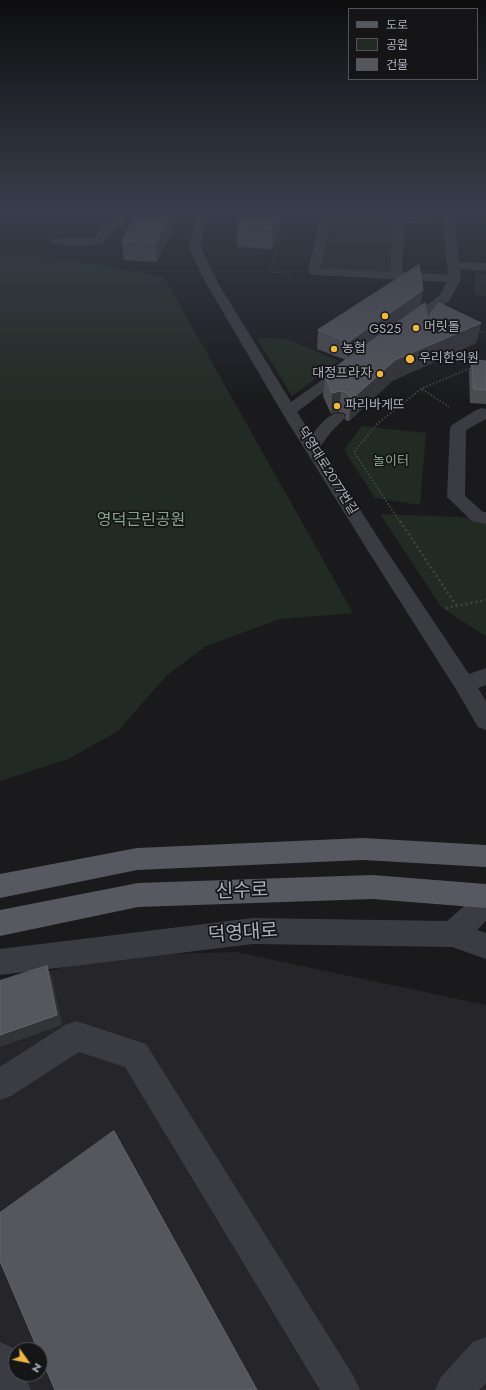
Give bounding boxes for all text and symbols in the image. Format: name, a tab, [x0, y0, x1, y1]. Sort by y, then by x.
legend	[348, 8, 478, 80]
text: 도로	[386, 16, 408, 34]
text: 공원	[386, 36, 408, 54]
text: 건물	[386, 56, 408, 74]
marker: GS25	[380, 311, 390, 321]
place label: 머릿돌	[424, 320, 460, 336]
place label: GS25	[369, 322, 401, 338]
marker: 머릿돌	[411, 323, 421, 333]
place label: 농협	[342, 341, 366, 357]
marker: 농협	[329, 344, 339, 354]
place label: 우리한의원	[419, 351, 479, 367]
marker: 우리한의원	[404, 353, 416, 365]
place label: 대정프라자	[312, 366, 372, 382]
marker: 대정프라자	[375, 369, 385, 379]
place label: 파리바게뜨	[345, 398, 405, 414]
marker: 파리바게뜨	[332, 401, 342, 411]
street label: 덕영대로2077번길	[294, 424, 360, 518]
park label: 놀이터	[373, 454, 409, 470]
park label: 영덕근린공원	[97, 511, 185, 531]
street label: 신수로	[215, 880, 269, 904]
street label: 덕영대로	[207, 920, 279, 948]
north arrow	[8, 1342, 48, 1382]
text: N	[28, 1360, 46, 1376]

